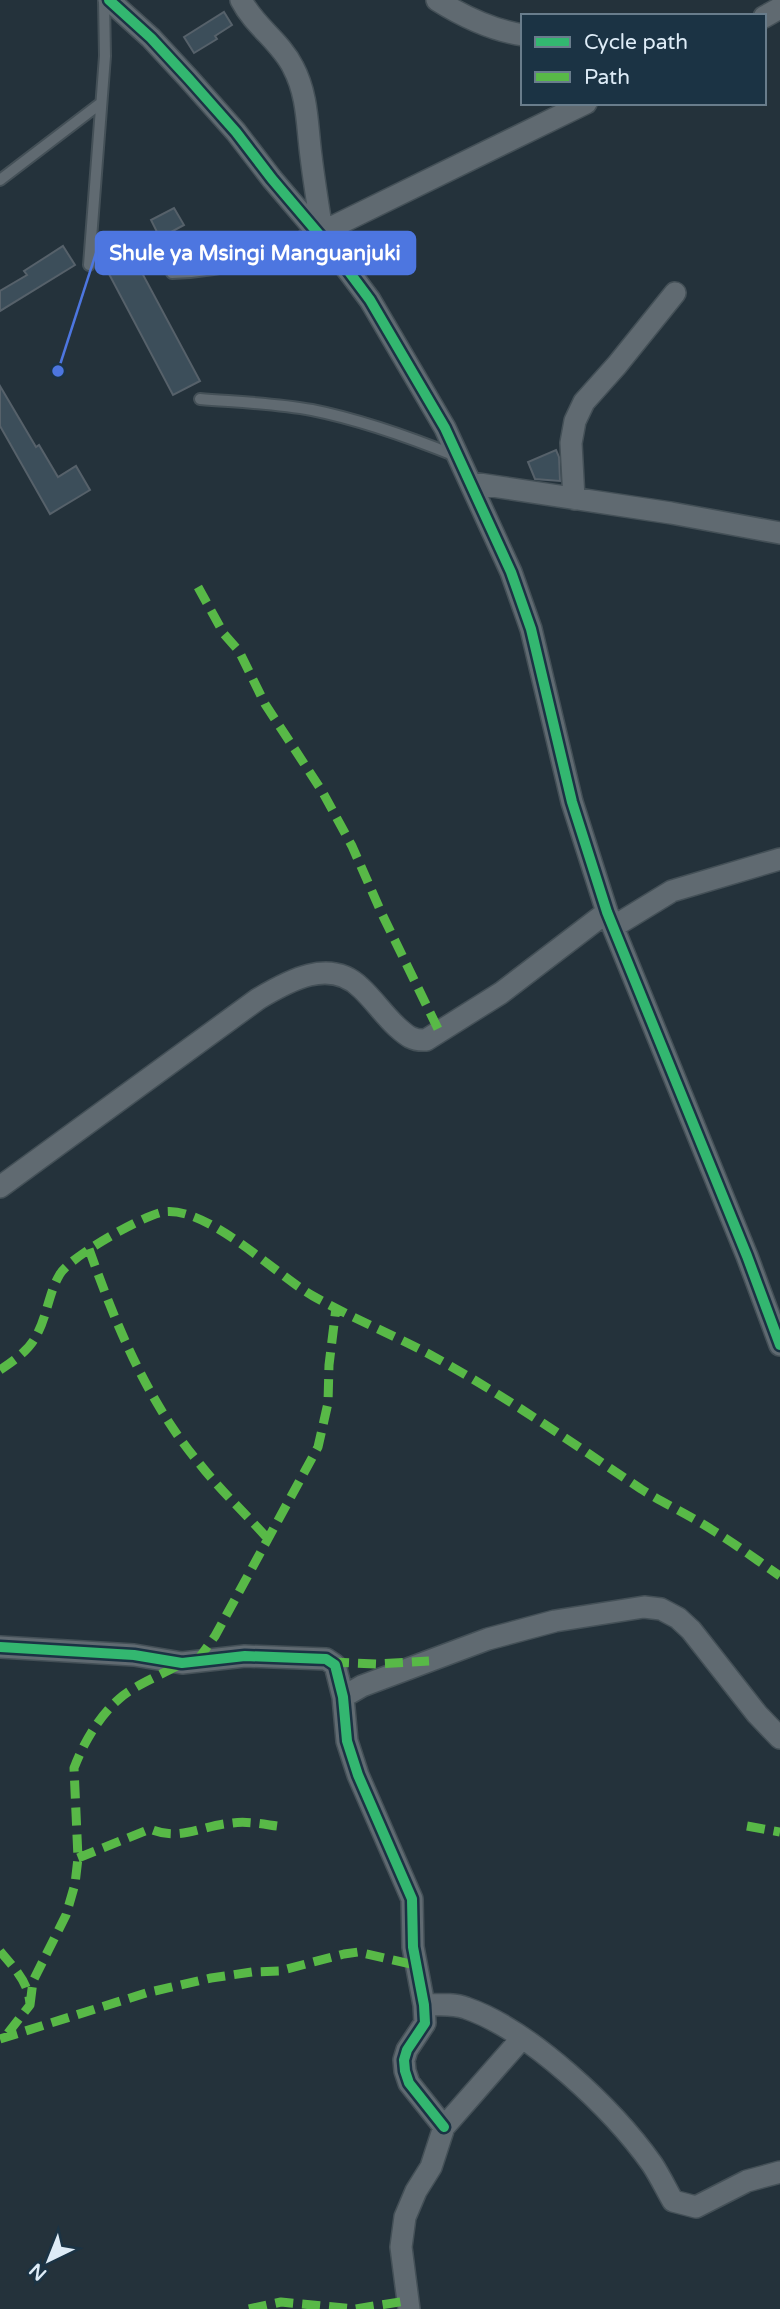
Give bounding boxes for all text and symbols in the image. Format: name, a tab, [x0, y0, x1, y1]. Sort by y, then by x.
legend	[521, 14, 766, 105]
text: Cycle path	[584, 30, 688, 55]
text: Path	[584, 65, 630, 90]
callout: Shule ya Msingi Manguanjuki	[96, 232, 415, 274]
text: Shule ya Msingi Manguanjuki	[109, 241, 401, 266]
north arrow	[14, 2225, 84, 2295]
text: N	[25, 2258, 51, 2285]

